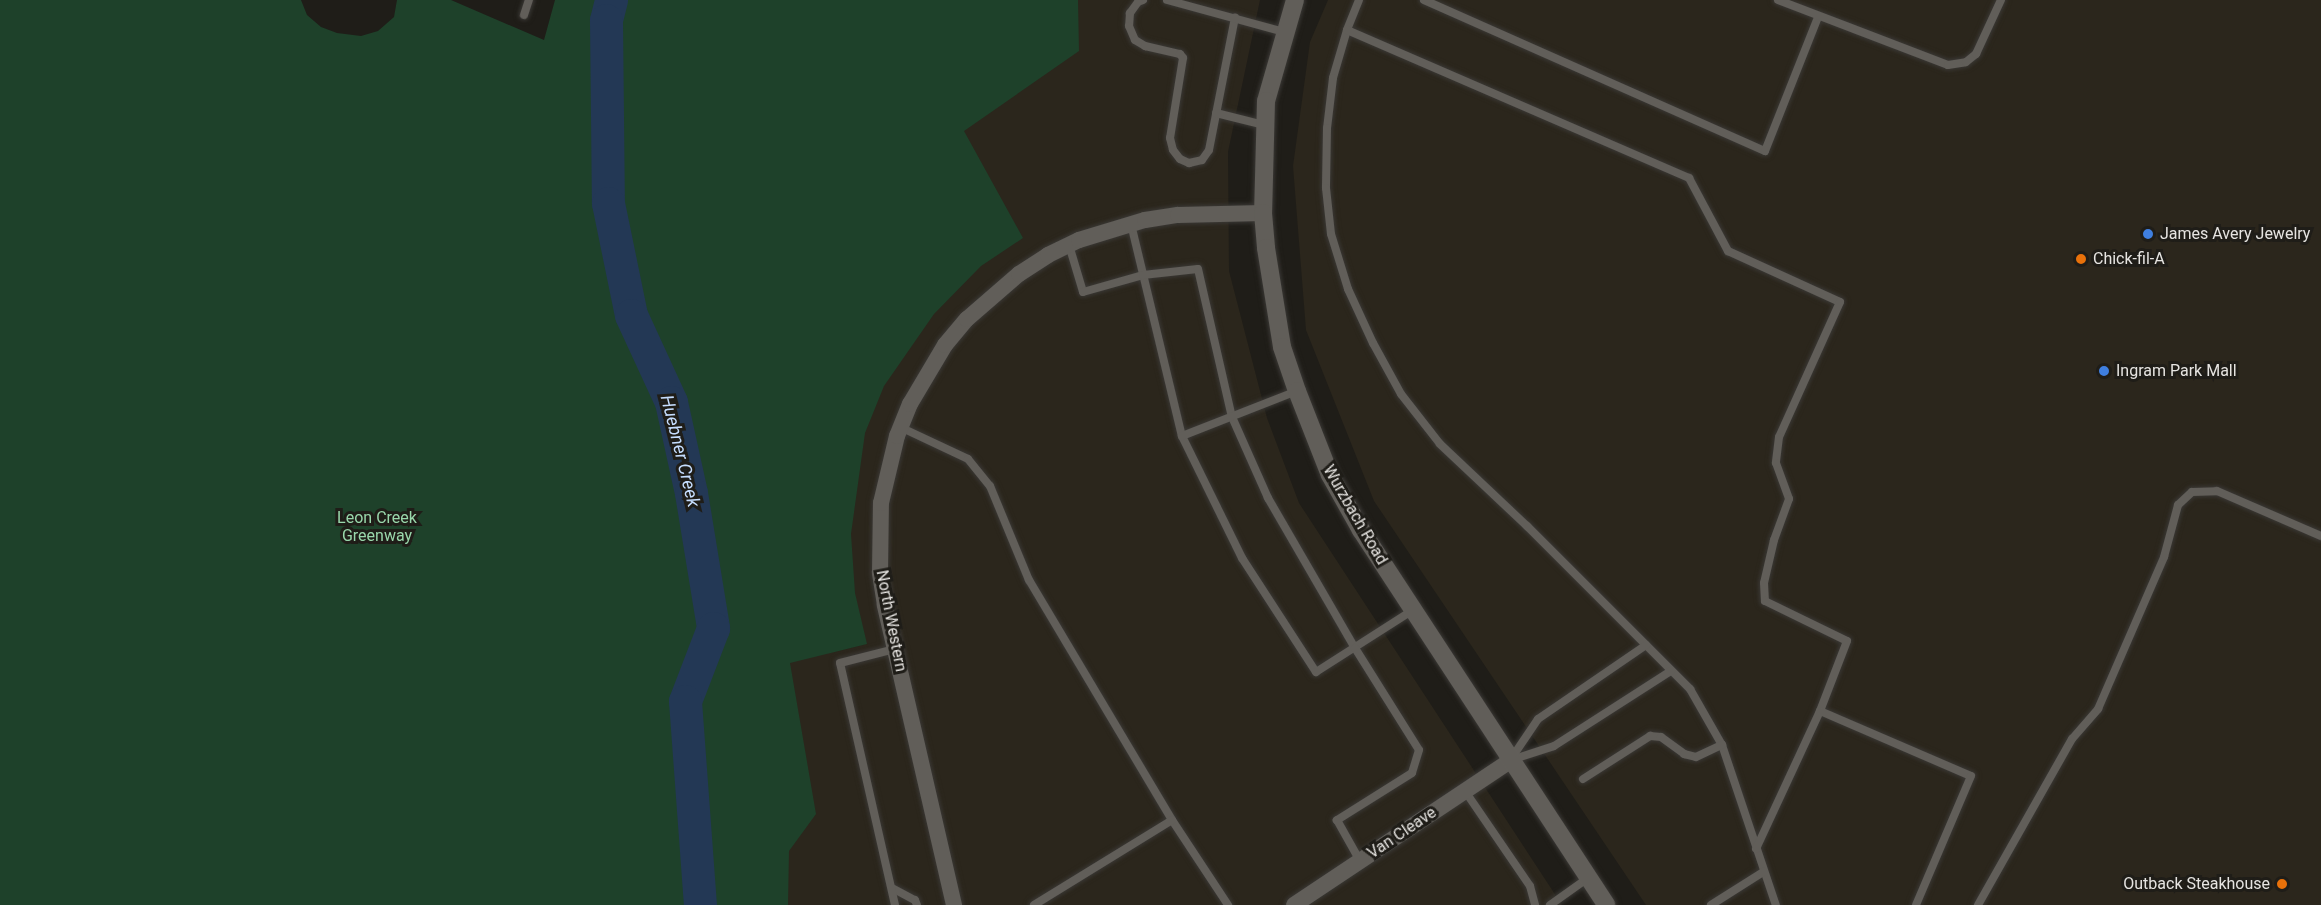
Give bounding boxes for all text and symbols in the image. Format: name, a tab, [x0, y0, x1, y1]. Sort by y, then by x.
place label: James Avery Jewelry	[2160, 224, 2310, 244]
marker: James Avery Jewelry	[2141, 227, 2155, 241]
place label: Chick-fil-A	[2093, 249, 2165, 269]
marker: Chick-fil-A	[2074, 252, 2088, 266]
place label: Ingram Park Mall	[2116, 361, 2237, 381]
marker: Ingram Park Mall	[2097, 364, 2111, 378]
water label: Huebner Creek	[656, 393, 704, 509]
street label: Wurzbach Road	[1319, 462, 1391, 568]
park label: Leon Creek Greenway	[337, 508, 417, 546]
street label: North Western	[872, 569, 910, 673]
street label: Van Cleave	[1364, 803, 1440, 863]
place label: Outback Steakhouse	[2123, 874, 2270, 894]
marker: Outback Steakhouse	[2275, 877, 2289, 891]

